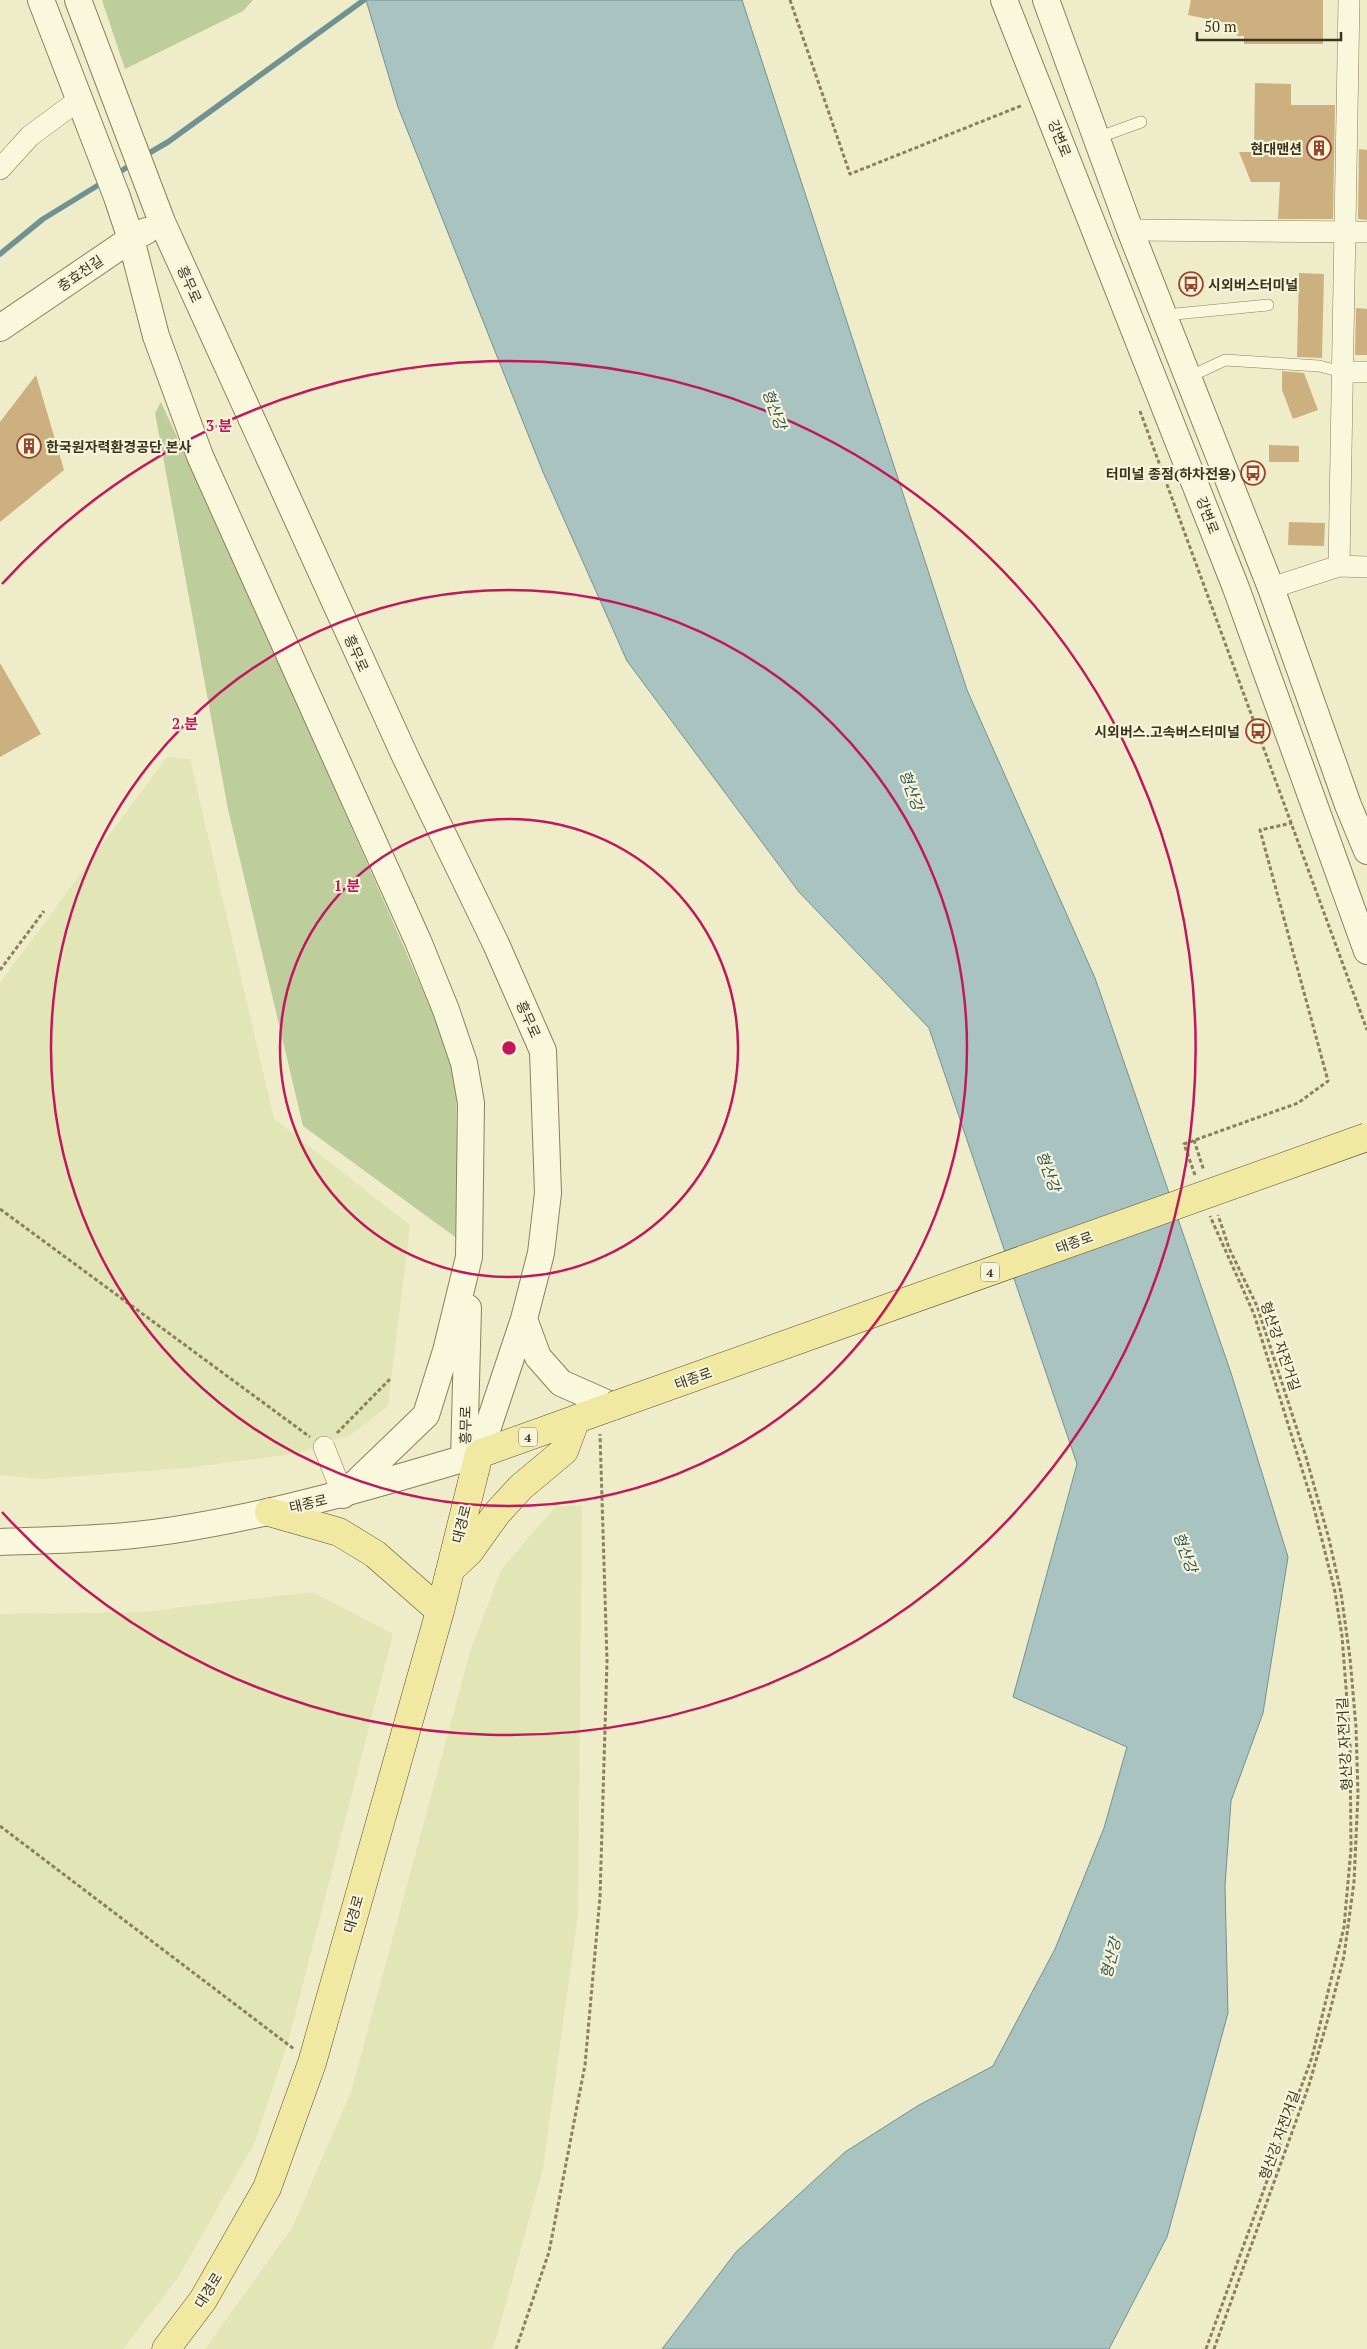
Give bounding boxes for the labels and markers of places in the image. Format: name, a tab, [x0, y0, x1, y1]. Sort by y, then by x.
building icon: 현대맨션	[1306, 135, 1332, 161]
place label: 현대맨션	[1250, 139, 1302, 158]
bus stop icon: 시외버스터미널	[1178, 271, 1204, 297]
place label: 시외버스터미널	[1208, 275, 1298, 294]
building icon: 한국원자력환경공단 본사	[16, 433, 42, 459]
place label: 한국원자력환경공단 본사	[46, 437, 192, 456]
bus stop icon: 터미널 종점(하차전용)	[1240, 460, 1266, 486]
place label: 터미널 종점(하차전용)	[1106, 464, 1236, 483]
bus stop icon: 시외버스.고속버스터미널	[1245, 718, 1271, 744]
place label: 시외버스.고속버스터미널	[1094, 722, 1240, 741]
centre of rings	[500, 1039, 518, 1057]

